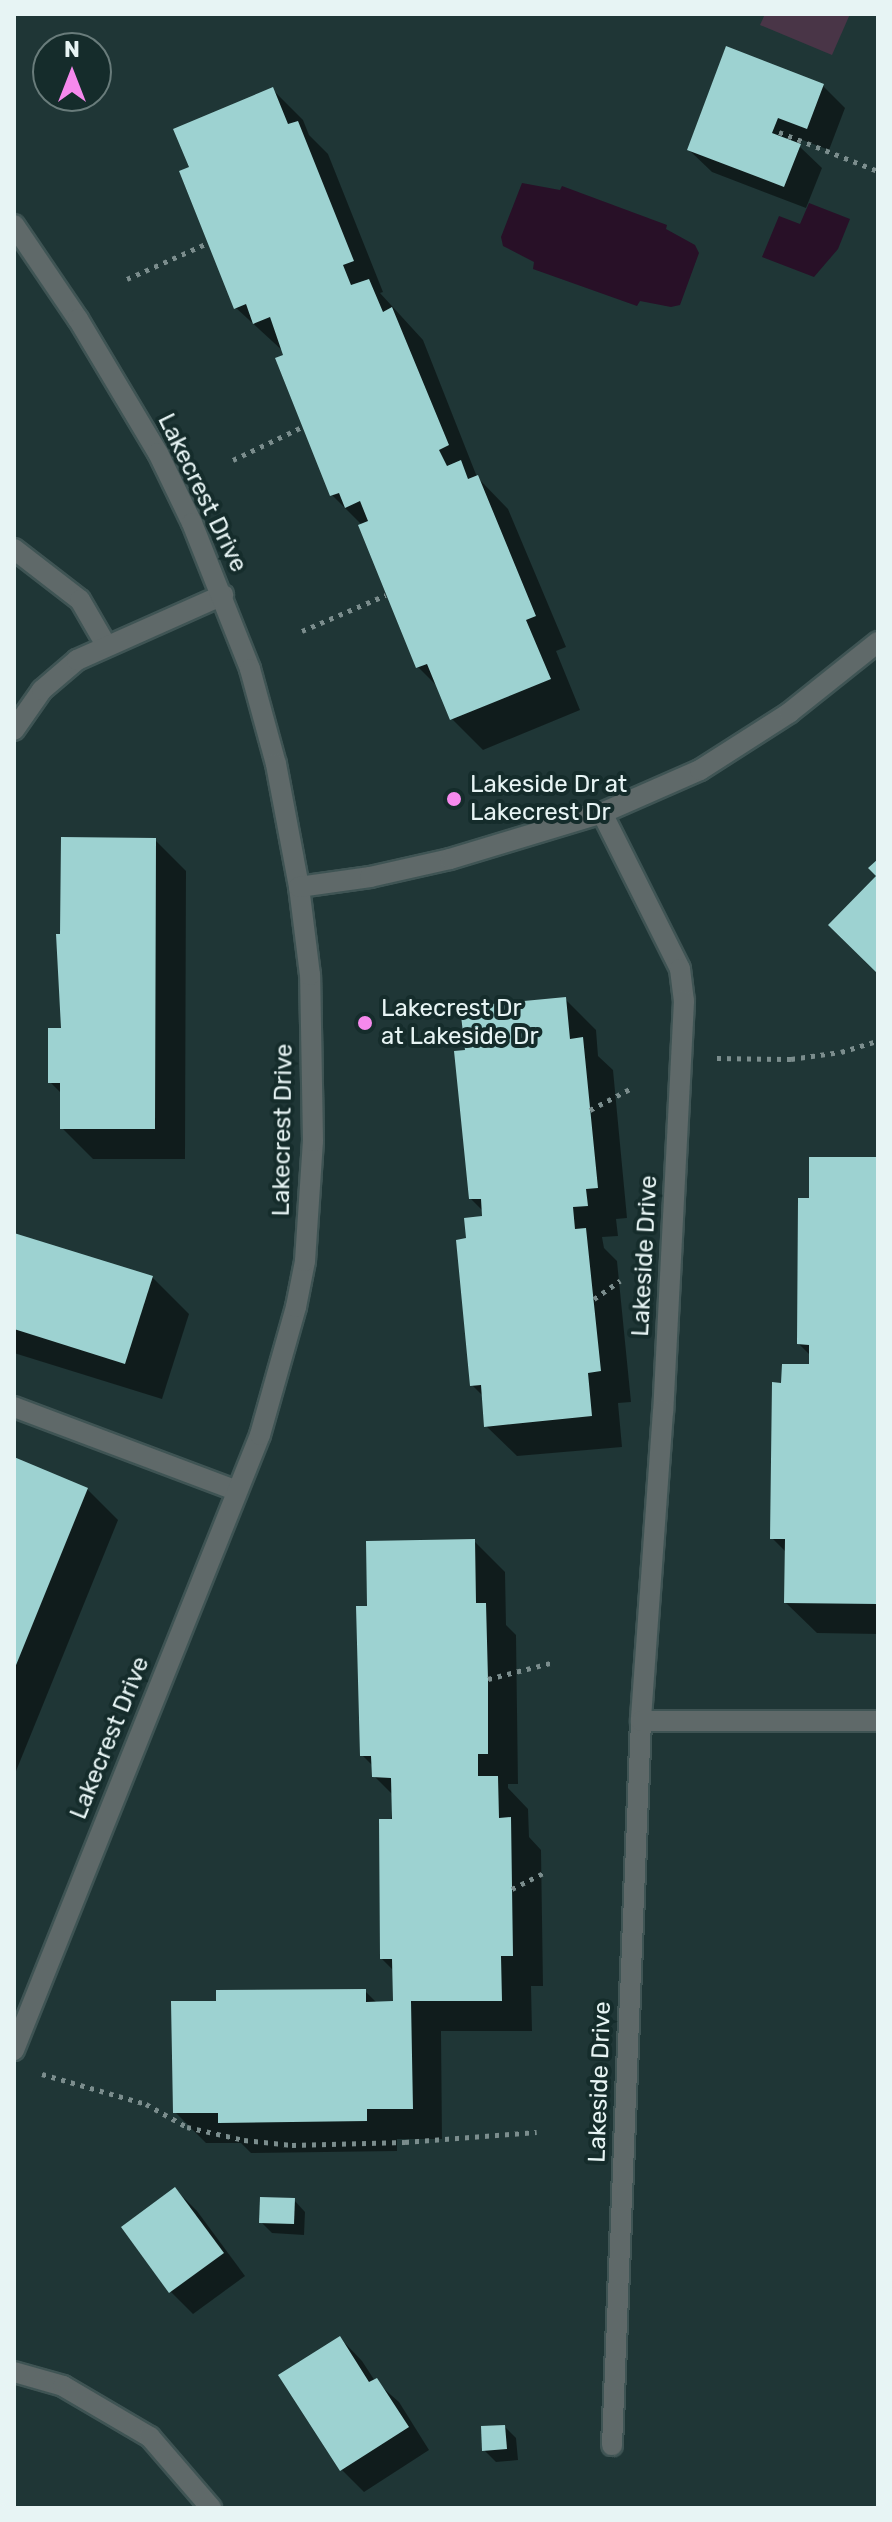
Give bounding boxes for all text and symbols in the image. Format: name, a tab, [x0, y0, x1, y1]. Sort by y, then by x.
north arrow	[32, 32, 112, 112]
text: N	[64, 36, 80, 63]
street label: Lakecrest Drive	[151, 409, 253, 577]
place label: Lakeside Dr at Lakecrest Dr	[470, 771, 628, 827]
marker: Lakeside Dr at Lakecrest Dr	[445, 790, 463, 808]
place label: Lakecrest Dr at Lakeside Dr	[381, 995, 539, 1051]
marker: Lakecrest Dr at Lakeside Dr	[356, 1014, 374, 1032]
street label: Lakecrest Drive	[267, 1043, 299, 1217]
street label: Lakeside Drive	[626, 1175, 664, 1337]
street label: Lakecrest Drive	[64, 1652, 156, 1824]
street label: Lakeside Drive	[583, 2001, 617, 2163]

